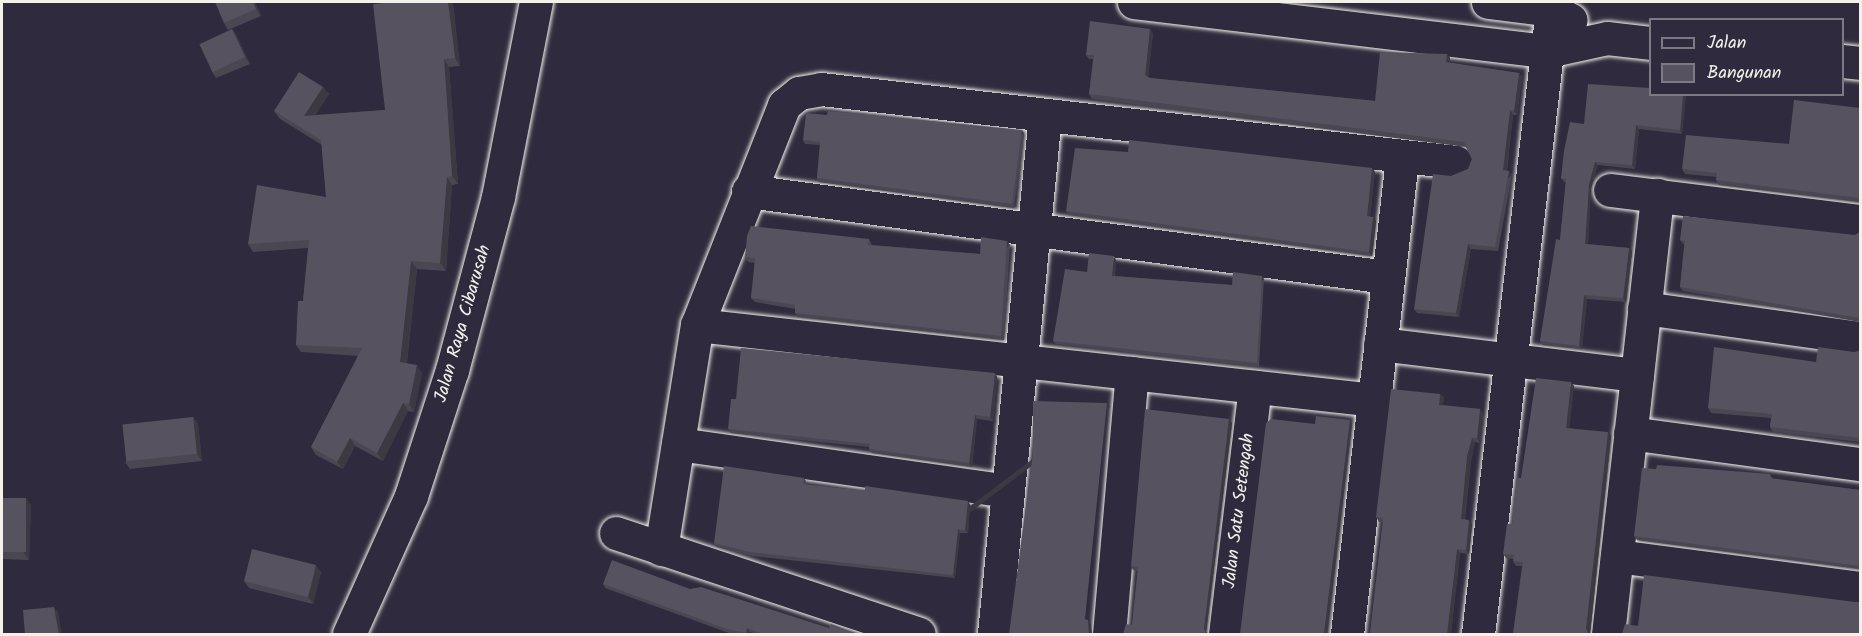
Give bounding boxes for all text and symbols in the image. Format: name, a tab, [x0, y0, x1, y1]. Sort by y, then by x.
legend	[1649, 18, 1844, 96]
text: Jalan	[1707, 29, 1746, 58]
text: Bangunan	[1707, 59, 1781, 88]
street label: Jalan Raya Cibarusah	[431, 243, 497, 405]
street label: Jalan Satu Setengah	[1220, 432, 1260, 590]

